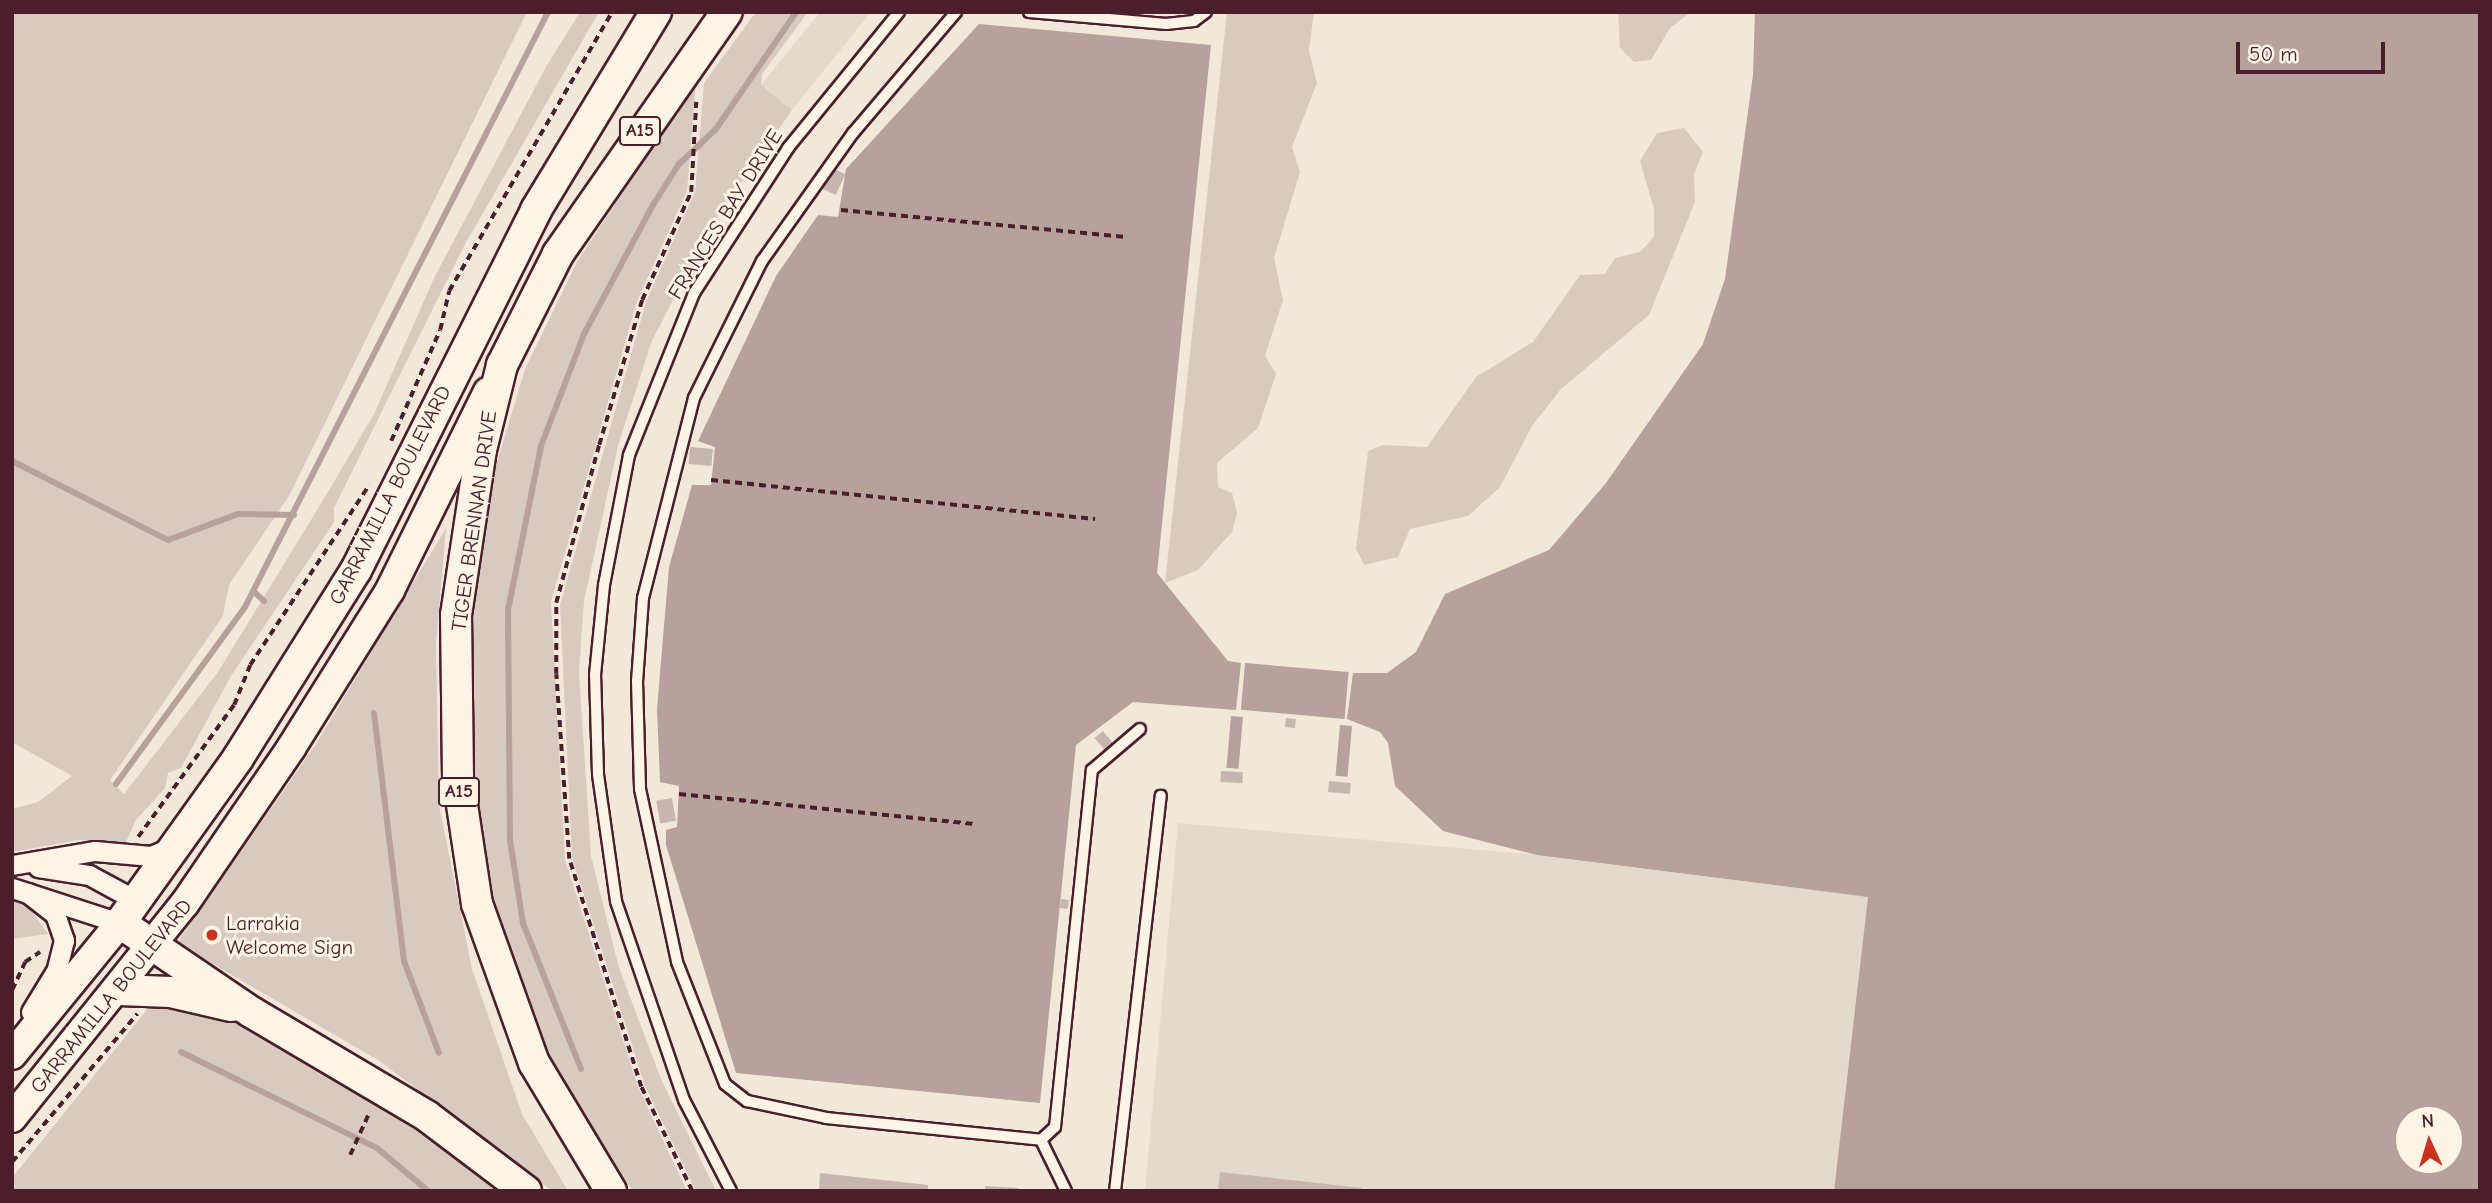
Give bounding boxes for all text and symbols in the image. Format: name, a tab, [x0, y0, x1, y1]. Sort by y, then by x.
scale bar	[2240, 28, 2389, 72]
text: 50 m	[2249, 42, 2298, 66]
road number: A15	[617, 116, 663, 146]
street label: FRANCES BAY DRIVE	[662, 124, 788, 304]
street label: GARRAMILLA BOULEVARD	[324, 381, 456, 609]
street label: TIGER BRENNAN DRIVE	[446, 409, 502, 633]
road number: A15	[436, 776, 482, 807]
street label: GARRAMILLA BOULEVARD	[25, 894, 197, 1098]
place label: Larrakia Welcome Sign	[226, 910, 353, 960]
marker: Larrakia Welcome Sign	[204, 927, 220, 943]
north arrow	[2394, 1105, 2464, 1175]
text: N	[2421, 1110, 2435, 1132]

